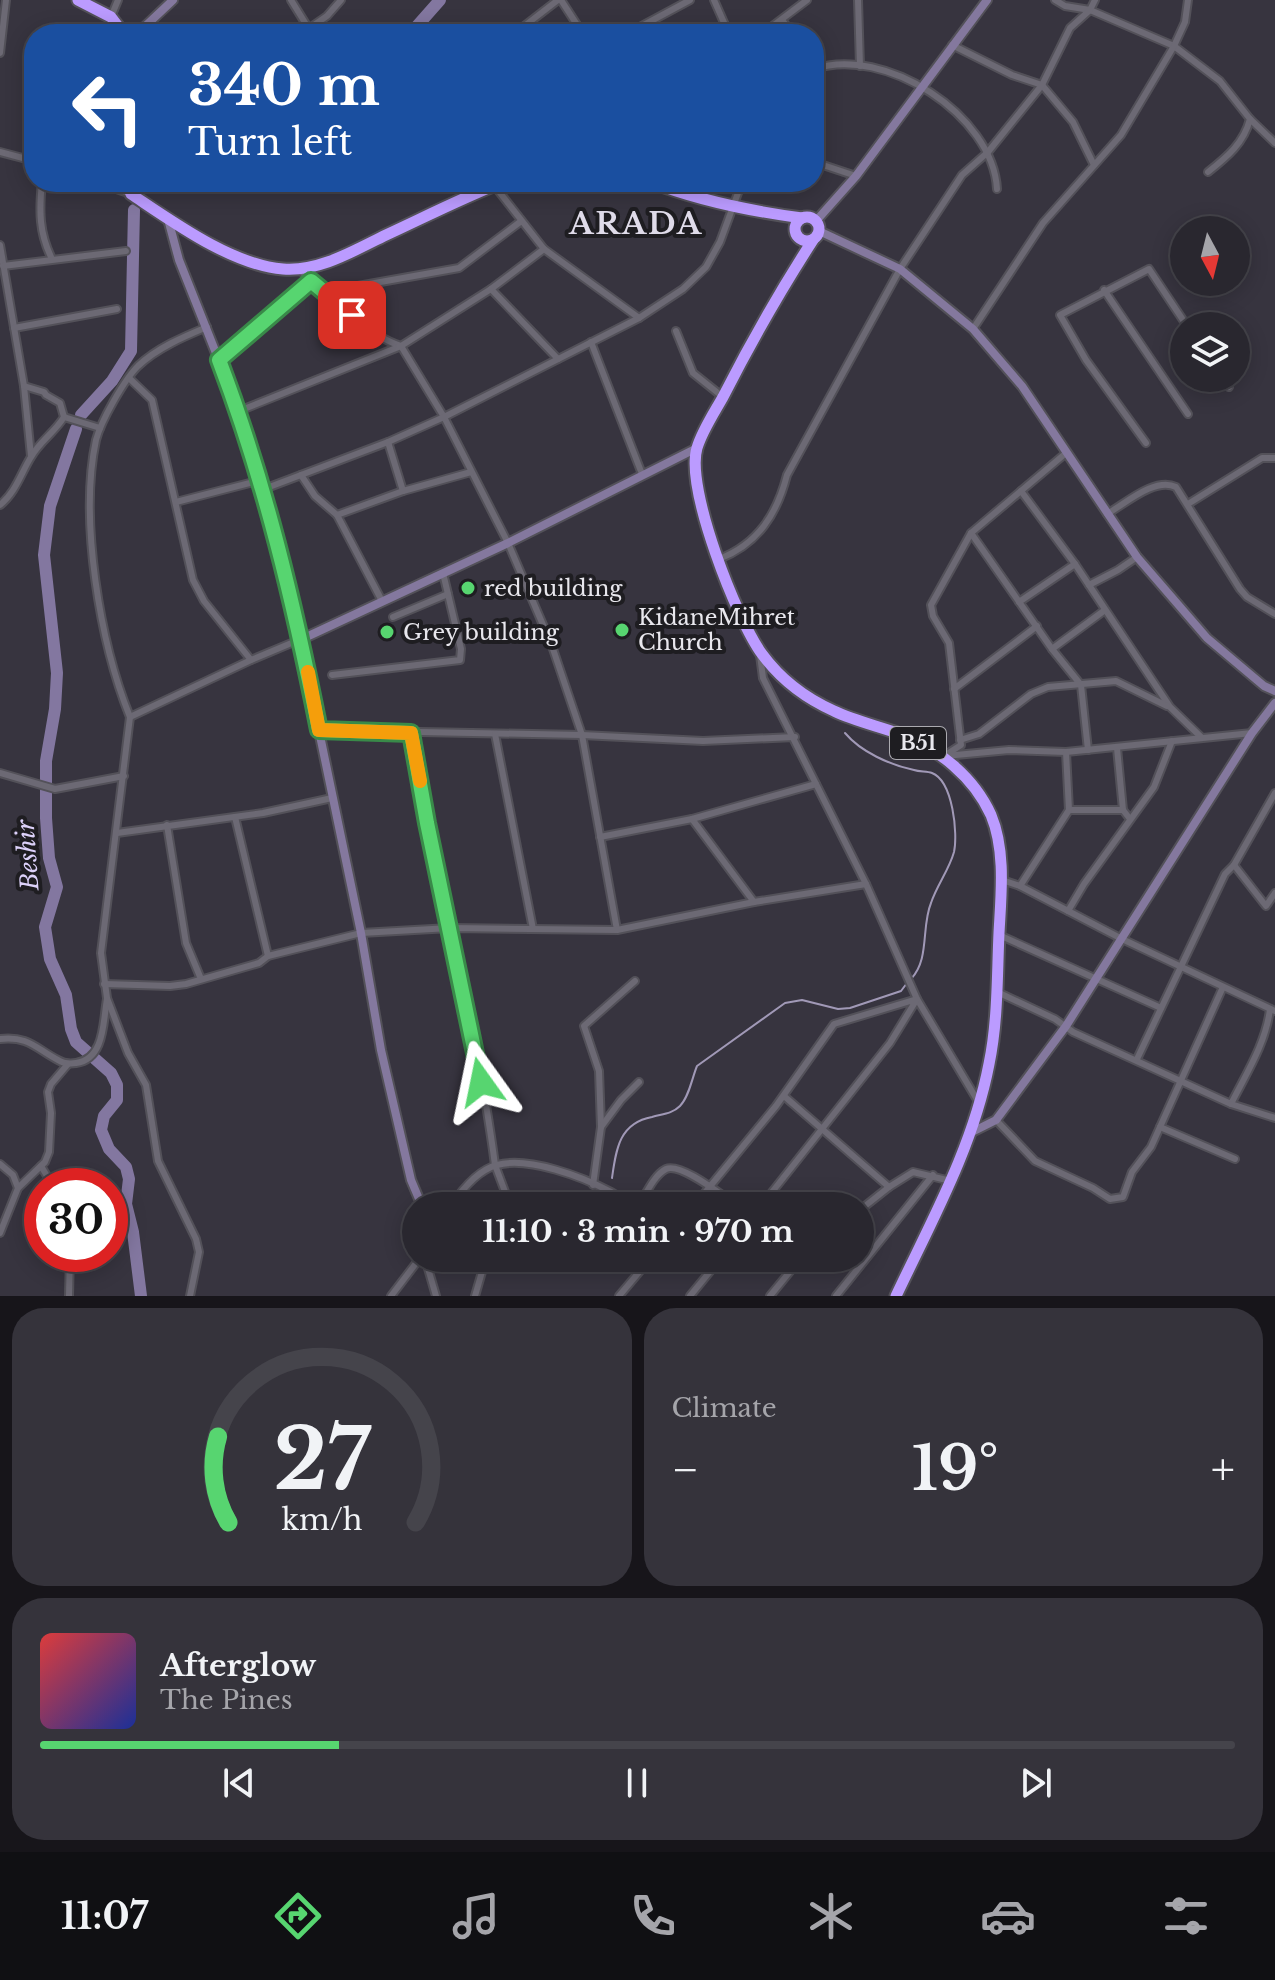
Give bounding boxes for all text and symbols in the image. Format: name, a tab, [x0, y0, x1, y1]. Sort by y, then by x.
text: 340 m	[188, 51, 380, 120]
icon: left	[56, 56, 160, 160]
text: Turn left	[188, 120, 352, 165]
district label: ARADA	[568, 205, 703, 242]
north arrow	[1170, 216, 1250, 296]
map controls	[1170, 216, 1250, 392]
pin	[318, 281, 386, 349]
icon: arrive	[330, 293, 374, 337]
button: layers	[1170, 312, 1250, 392]
place label: red building	[484, 575, 623, 602]
marker: red building	[459, 579, 477, 597]
place label: KidaneMihret Church	[638, 604, 796, 656]
place label: Grey building	[403, 619, 560, 646]
marker: KidaneMihret Church	[613, 621, 631, 639]
marker: Grey building	[378, 623, 396, 641]
road number: B51	[890, 727, 946, 759]
water label: Beshir	[11, 818, 44, 892]
position arrow	[439, 1040, 523, 1124]
speed limit sign: 30	[24, 1168, 128, 1272]
text: 11:10 · 3 min · 970 m	[482, 1213, 794, 1250]
text: Climate	[672, 1392, 777, 1424]
text: 27	[273, 1408, 371, 1511]
text: 19°	[912, 1432, 998, 1506]
text: −	[672, 1442, 699, 1497]
text: +	[1211, 1442, 1235, 1497]
text: km/h	[281, 1502, 362, 1538]
text: Afterglow	[160, 1647, 316, 1684]
text: The Pines	[160, 1684, 292, 1716]
icon: previous	[217, 1761, 261, 1805]
icon: pause	[615, 1761, 659, 1805]
icon: next	[1014, 1761, 1058, 1805]
icon: directions	[270, 1888, 326, 1944]
icon: music	[448, 1888, 504, 1944]
icon: phone	[625, 1888, 681, 1944]
icon: climate	[803, 1888, 859, 1944]
icon: car	[980, 1888, 1036, 1944]
icon: filters	[1158, 1888, 1214, 1944]
text: 11:07	[61, 1894, 148, 1939]

